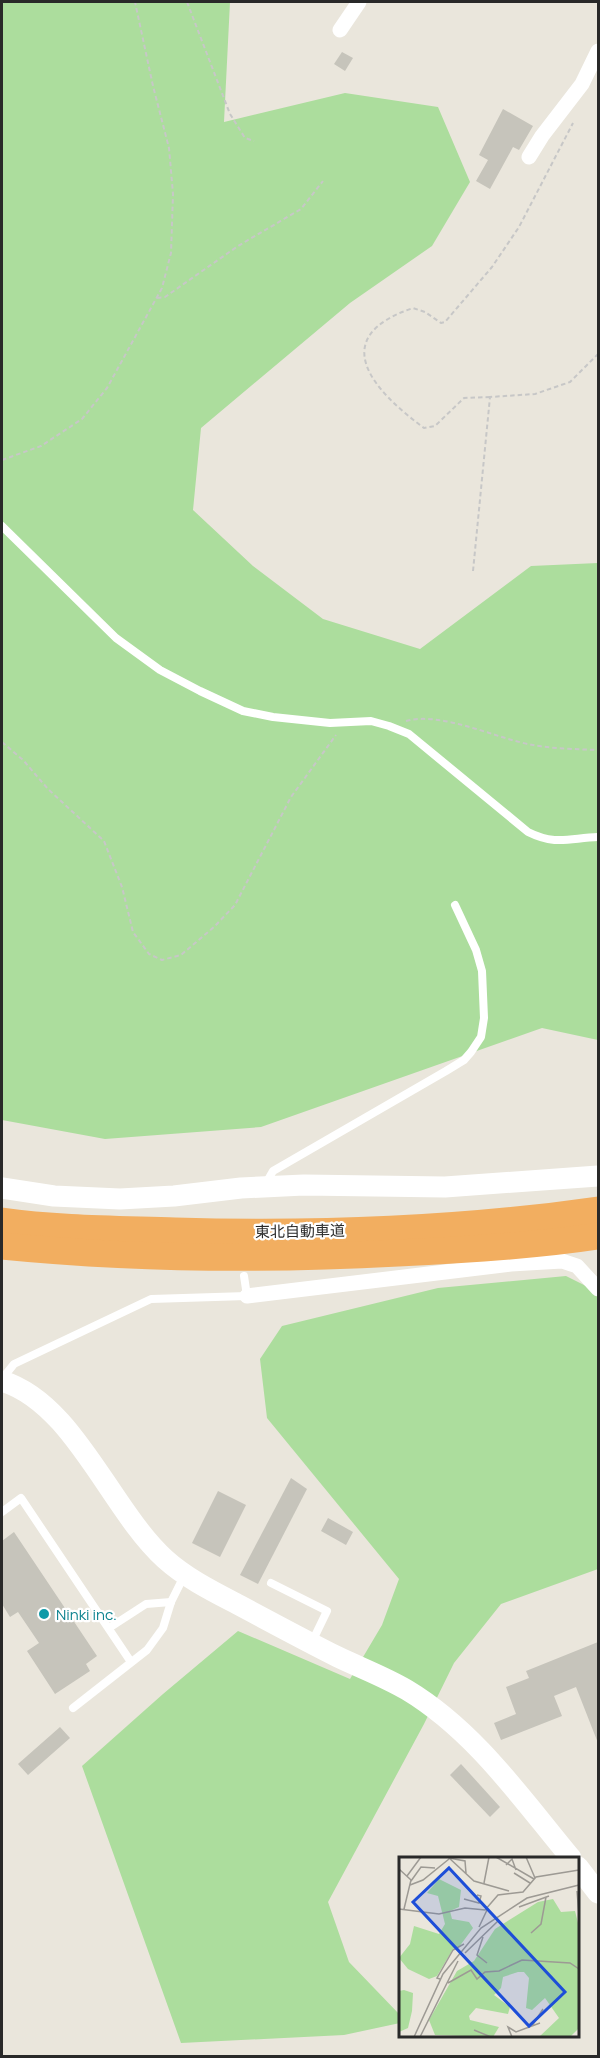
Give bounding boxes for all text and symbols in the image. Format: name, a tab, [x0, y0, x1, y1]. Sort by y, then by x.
street label: 東北自動車道	[255, 1220, 345, 1242]
place label: Ninki inc.	[56, 1604, 117, 1625]
marker: Ninki inc.	[37, 1607, 51, 1621]
inset map	[399, 1857, 579, 2037]

